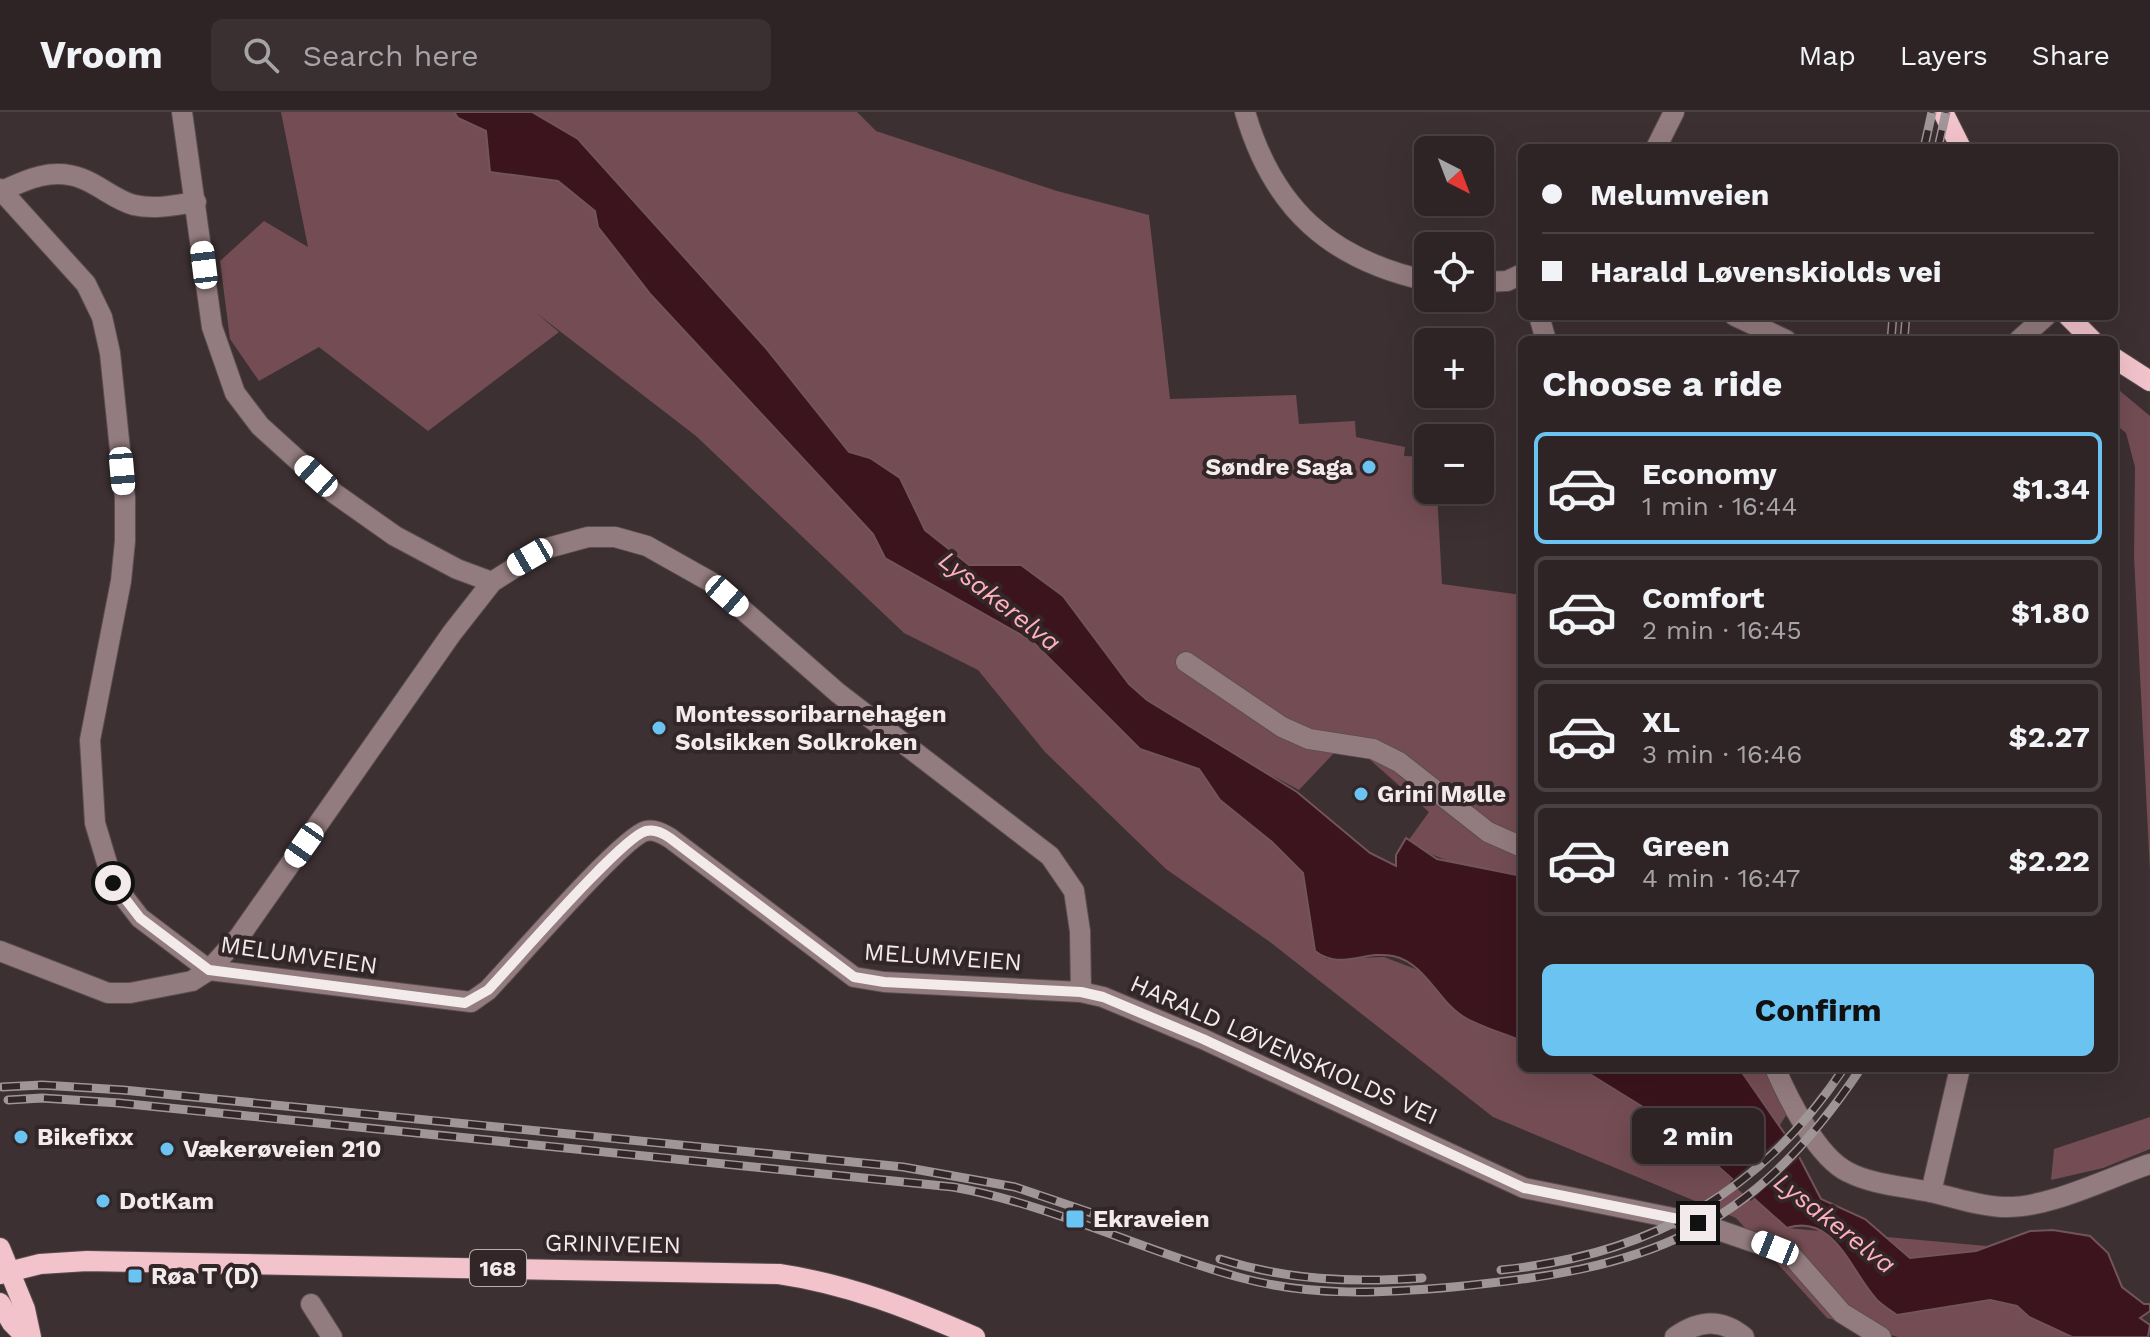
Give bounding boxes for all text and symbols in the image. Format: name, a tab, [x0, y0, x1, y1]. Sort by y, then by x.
search box	[211, 19, 771, 91]
text: Vroom	[40, 33, 163, 77]
icon: search	[239, 33, 283, 77]
text: Search here	[303, 38, 479, 73]
text: Map	[1799, 39, 1856, 72]
text: Layers	[1900, 39, 1988, 72]
text: Share	[2032, 39, 2110, 72]
north arrow	[1414, 136, 1494, 216]
map controls	[1414, 136, 1494, 504]
text: Melumveien	[1590, 177, 1769, 212]
button: locate	[1414, 232, 1494, 312]
car	[189, 240, 219, 290]
text: Harald Løvenskiolds vei	[1590, 254, 1942, 289]
button: +	[1414, 328, 1494, 408]
text: Choose a ride	[1542, 363, 1782, 405]
button: −	[1414, 424, 1494, 504]
car	[108, 446, 136, 496]
car	[290, 451, 342, 501]
icon: car	[1546, 452, 1618, 524]
place label: Søndre Saga	[1206, 453, 1353, 481]
text: Economy	[1642, 456, 1777, 491]
marker: Søndre Saga	[1360, 458, 1378, 476]
text: $1.34	[2012, 471, 2090, 506]
text: 1 min · 16:44	[1642, 491, 1797, 521]
car	[503, 535, 557, 579]
water label: Lysakerelva	[933, 544, 1067, 658]
car	[701, 571, 753, 621]
icon: car	[1546, 576, 1618, 648]
text: Comfort	[1642, 580, 1764, 615]
text: $1.80	[2011, 595, 2090, 630]
text: 2 min · 16:45	[1642, 615, 1802, 645]
place label: Montessoribarnehagen Solsikken Solkroken	[675, 700, 947, 756]
icon: car	[1546, 700, 1618, 772]
text: XL	[1642, 704, 1680, 739]
marker: Montessoribarnehagen Solsikken Solkroken	[650, 719, 668, 737]
text: $2.27	[2009, 719, 2090, 754]
text: 3 min · 16:46	[1642, 739, 1802, 769]
place label: Grini Mølle	[1377, 780, 1506, 808]
marker: Grini Mølle	[1352, 785, 1370, 803]
car	[280, 818, 328, 872]
icon: car	[1546, 824, 1618, 896]
text: Green	[1642, 828, 1730, 863]
text: $2.22	[2008, 843, 2090, 878]
text: 4 min · 16:47	[1642, 863, 1800, 893]
route start	[95, 865, 131, 901]
street label: MELUMVEIEN	[219, 930, 379, 980]
street label: MELUMVEIEN	[863, 938, 1023, 976]
button: Confirm	[1542, 964, 2094, 1056]
street label: HARALD LØVENSKIOLDS VEI	[1126, 969, 1442, 1131]
callout: 2 min	[1632, 1107, 1764, 1163]
text: 2 min	[1662, 1121, 1734, 1151]
place label: Bikefixx	[37, 1123, 134, 1151]
marker: Bikefixx	[12, 1128, 30, 1146]
place label: Vækerøveien 210	[183, 1135, 381, 1163]
marker: Vækerøveien 210	[158, 1140, 176, 1158]
water label: Lysakerelva	[1768, 1166, 1902, 1280]
place label: DotKam	[119, 1187, 214, 1215]
marker: DotKam	[94, 1192, 112, 1210]
place label: Ekraveien	[1093, 1205, 1210, 1233]
route end	[1680, 1205, 1716, 1241]
marker: Ekraveien	[1064, 1208, 1086, 1230]
car	[1748, 1228, 1802, 1268]
street label: GRINIVEIEN	[545, 1229, 681, 1259]
road number: 168	[470, 1250, 526, 1286]
place label: Røa T (D)	[151, 1262, 259, 1290]
marker: Røa T (D)	[126, 1267, 144, 1285]

